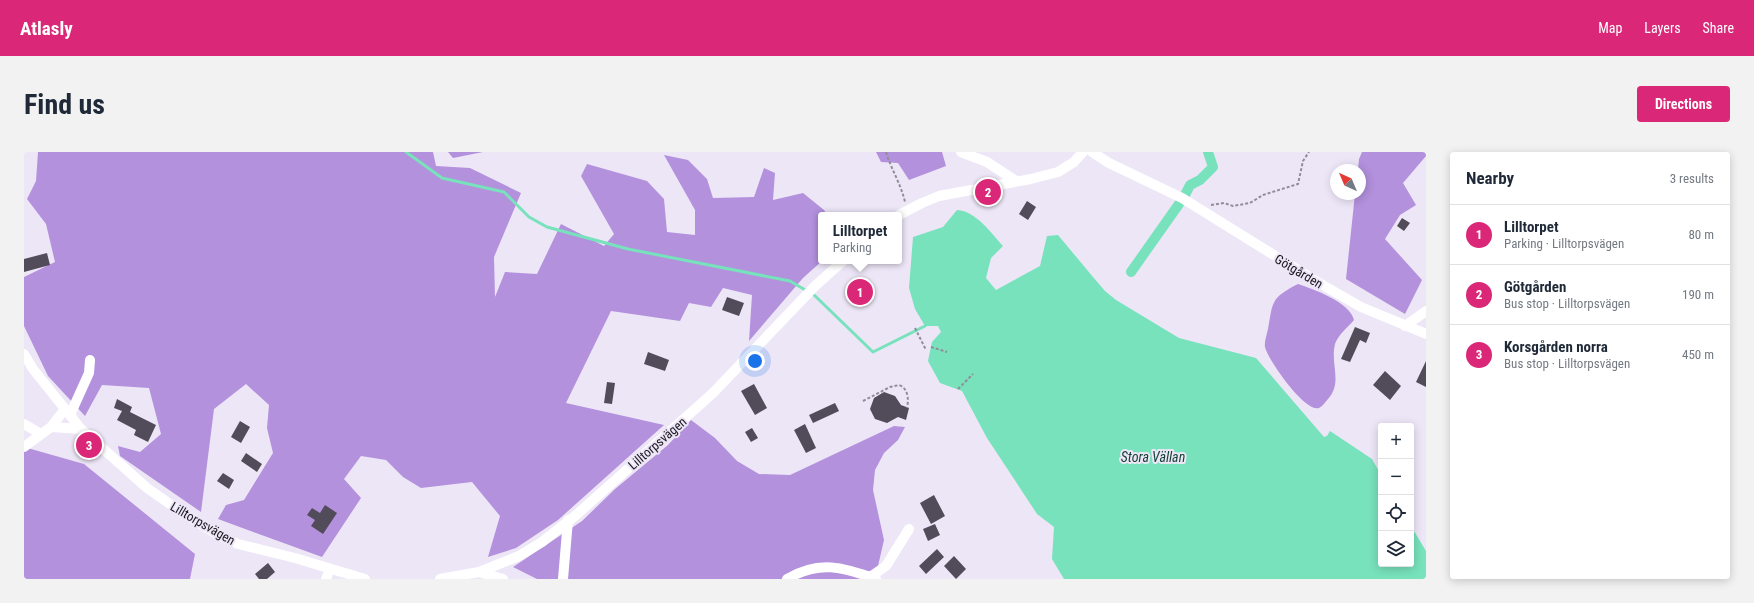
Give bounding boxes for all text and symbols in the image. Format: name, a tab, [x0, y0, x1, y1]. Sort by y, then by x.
text: Atlasly	[20, 17, 73, 40]
text: Map	[1598, 20, 1622, 36]
text: Layers	[1644, 20, 1681, 36]
text: Share	[1703, 20, 1734, 36]
button: Directions	[1637, 86, 1730, 122]
text: Find us	[24, 88, 105, 121]
north arrow	[1330, 164, 1366, 200]
text: Nearby	[1466, 168, 1514, 188]
text: 3 results	[1670, 171, 1714, 186]
pin: 2	[975, 177, 1001, 207]
popup	[818, 212, 902, 264]
text: Lilltorpet	[1504, 218, 1559, 236]
text: Lilltorpet	[833, 222, 887, 240]
text: 1	[1476, 227, 1482, 242]
text: 80 m	[1688, 227, 1714, 242]
text: Parking · Lilltorpsvägen	[1504, 236, 1624, 251]
text: Parking	[833, 240, 872, 255]
street label: Götgården	[1272, 251, 1325, 292]
pin: 1	[847, 277, 873, 307]
text: Götgården	[1504, 278, 1566, 296]
text: 2	[1476, 287, 1482, 302]
text: 190 m	[1682, 287, 1714, 302]
text: Bus stop · Lilltorpsvägen	[1504, 296, 1630, 311]
text: Korsgården norra	[1504, 338, 1608, 356]
text: 3	[1476, 347, 1482, 362]
text: 450 m	[1682, 347, 1714, 362]
your location	[745, 351, 765, 371]
text: Bus stop · Lilltorpsvägen	[1504, 356, 1630, 371]
street label: Lilltorpsvägen	[625, 414, 689, 473]
map controls	[1378, 423, 1414, 567]
button: +	[1378, 423, 1414, 459]
pin: 3	[76, 430, 102, 460]
water label: Stora Vällan	[1121, 449, 1185, 465]
button: −	[1378, 459, 1414, 495]
button: locate	[1378, 495, 1414, 531]
street label: Lilltorpsvägen	[168, 499, 238, 548]
button: layers	[1378, 531, 1414, 567]

